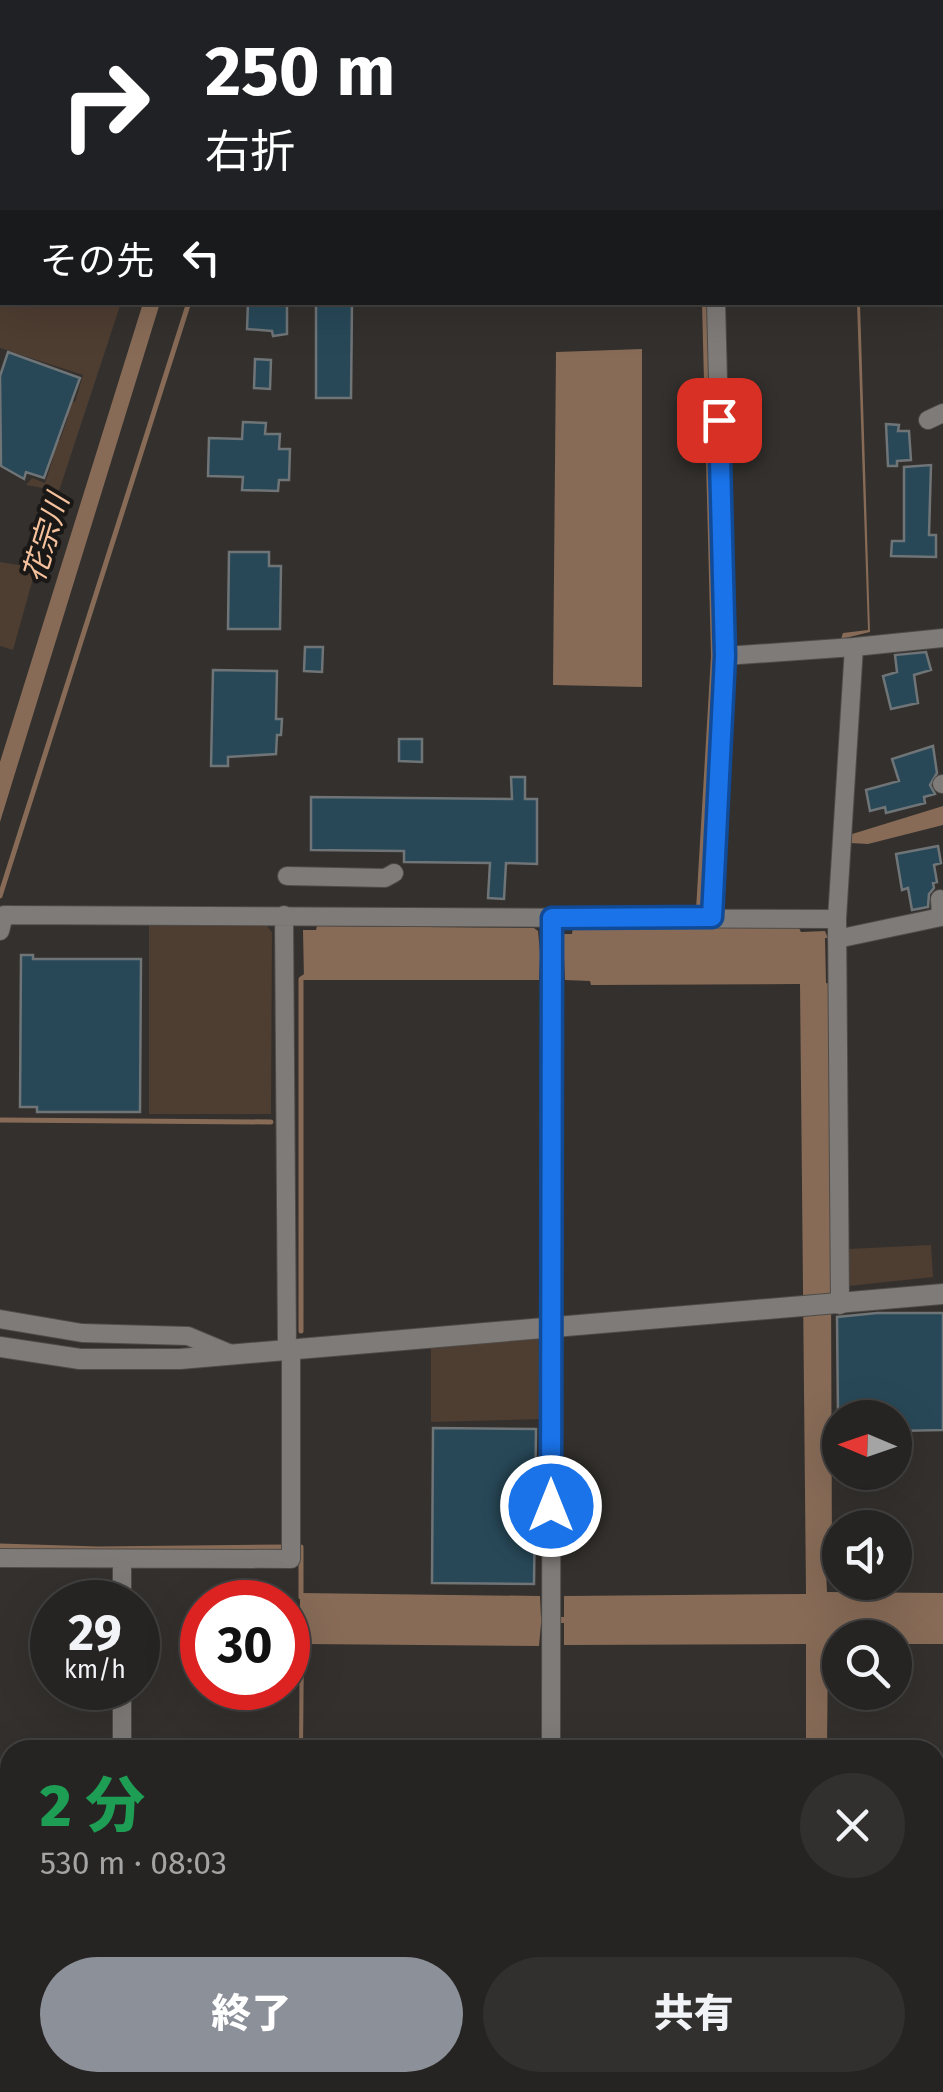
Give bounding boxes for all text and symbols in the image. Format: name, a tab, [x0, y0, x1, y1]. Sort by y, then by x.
text: 250 m	[205, 30, 395, 114]
icon: right	[40, 40, 170, 170]
text: 右折	[205, 125, 295, 179]
icon: left	[174, 230, 229, 285]
text: その先	[40, 238, 154, 284]
pin	[677, 378, 762, 463]
icon: arrive	[692, 393, 747, 448]
water label: 花宗川	[16, 487, 77, 586]
north arrow	[822, 1400, 912, 1490]
map controls	[822, 1400, 912, 1710]
position arrow	[499, 1454, 603, 1558]
button: sound	[822, 1510, 912, 1600]
speed limit sign: 30	[180, 1580, 310, 1710]
text: 29	[68, 1603, 122, 1663]
button: search	[822, 1620, 912, 1710]
text: km/h	[64, 1655, 126, 1685]
text: 2 分	[40, 1770, 145, 1842]
button: close	[800, 1773, 905, 1878]
text: 530 m · 08:03	[40, 1844, 227, 1882]
button: 終了	[40, 1957, 463, 2072]
button: 共有	[483, 1957, 905, 2072]

